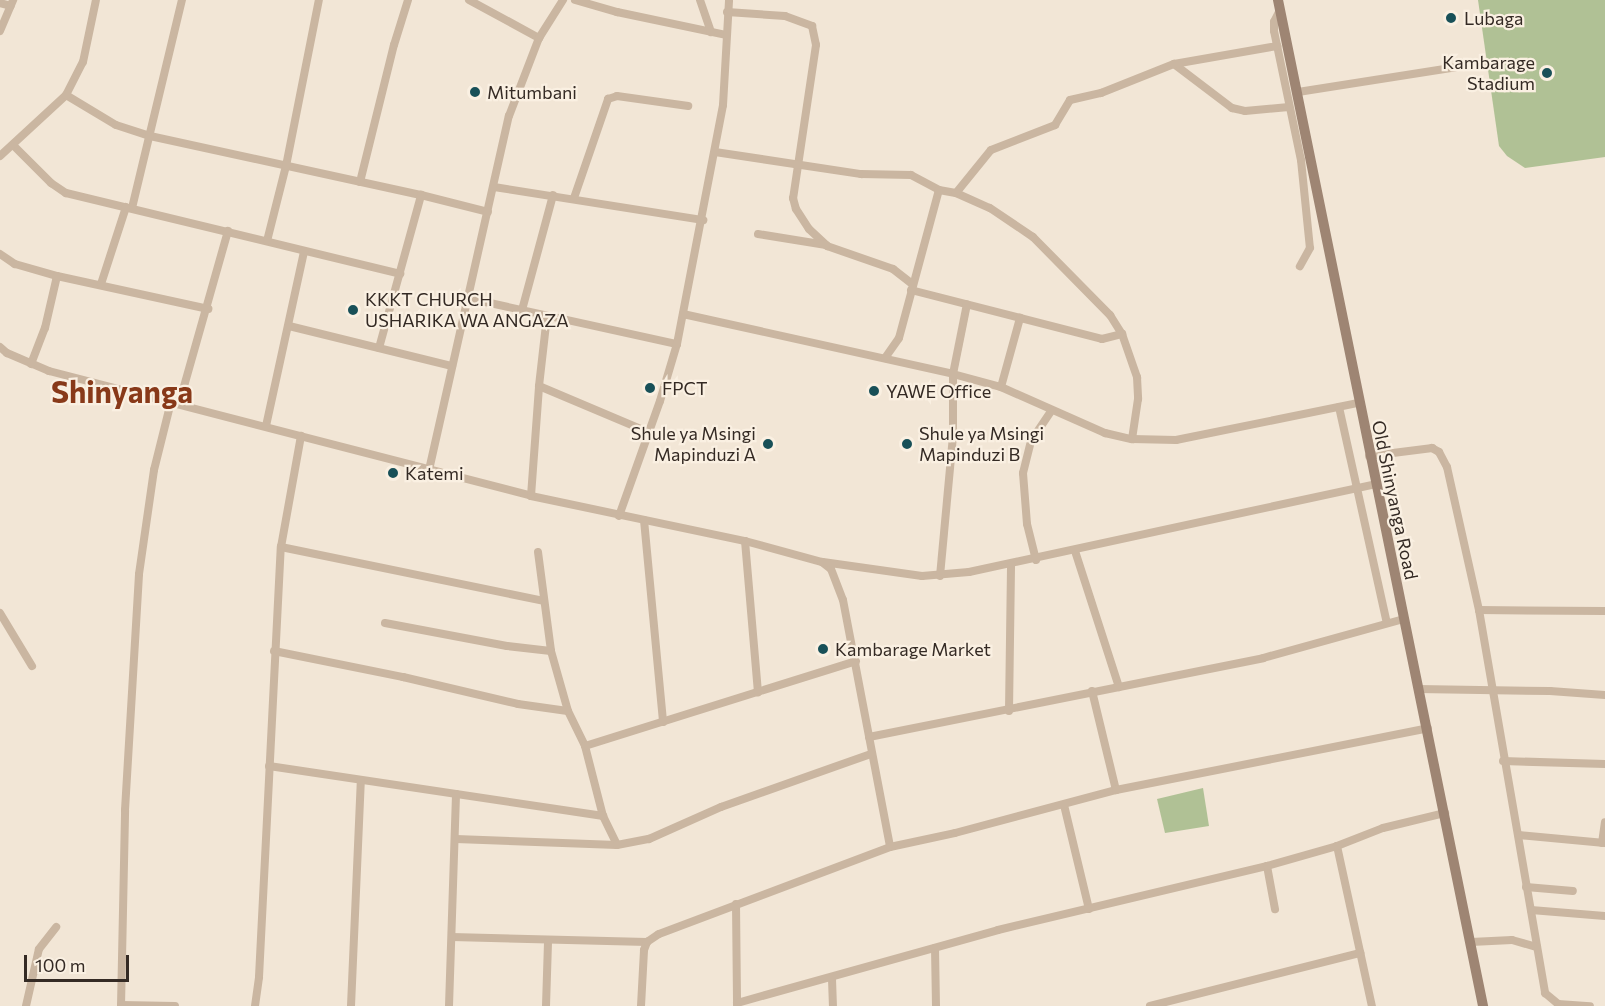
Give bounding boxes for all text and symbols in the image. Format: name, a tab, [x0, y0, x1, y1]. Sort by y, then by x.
place label: Lubaga	[1464, 7, 1523, 29]
marker: Lubaga	[1442, 9, 1460, 27]
place label: Kambarage Stadium	[1442, 52, 1535, 94]
marker: Kambarage Stadium	[1540, 66, 1554, 80]
place label: Mitumbani	[487, 81, 577, 103]
marker: Mitumbani	[468, 85, 482, 99]
place label: KKKT CHURCH USHARIKA WA ANGAZA	[365, 289, 569, 332]
marker: KKKT CHURCH USHARIKA WA ANGAZA	[346, 303, 360, 317]
district label: Shinyanga	[51, 373, 193, 409]
place label: FPCT	[662, 377, 707, 399]
place label: YAWE Office	[886, 380, 991, 402]
marker: FPCT	[643, 381, 657, 395]
marker: YAWE Office	[867, 384, 881, 398]
street label: Old Shinyanga Road	[1368, 418, 1422, 582]
place label: Shule ya Msingi Mapinduzi A	[631, 423, 756, 466]
place label: Shule ya Msingi Mapinduzi B	[919, 423, 1044, 466]
marker: Shule ya Msingi Mapinduzi A	[761, 437, 775, 451]
marker: Shule ya Msingi Mapinduzi B	[900, 437, 914, 451]
place label: Katemi	[405, 462, 464, 484]
marker: Katemi	[386, 466, 400, 480]
place label: Kambarage Market	[835, 638, 991, 660]
marker: Kambarage Market	[816, 642, 830, 656]
scale bar	[27, 943, 132, 981]
text: 100 m	[35, 954, 85, 976]

